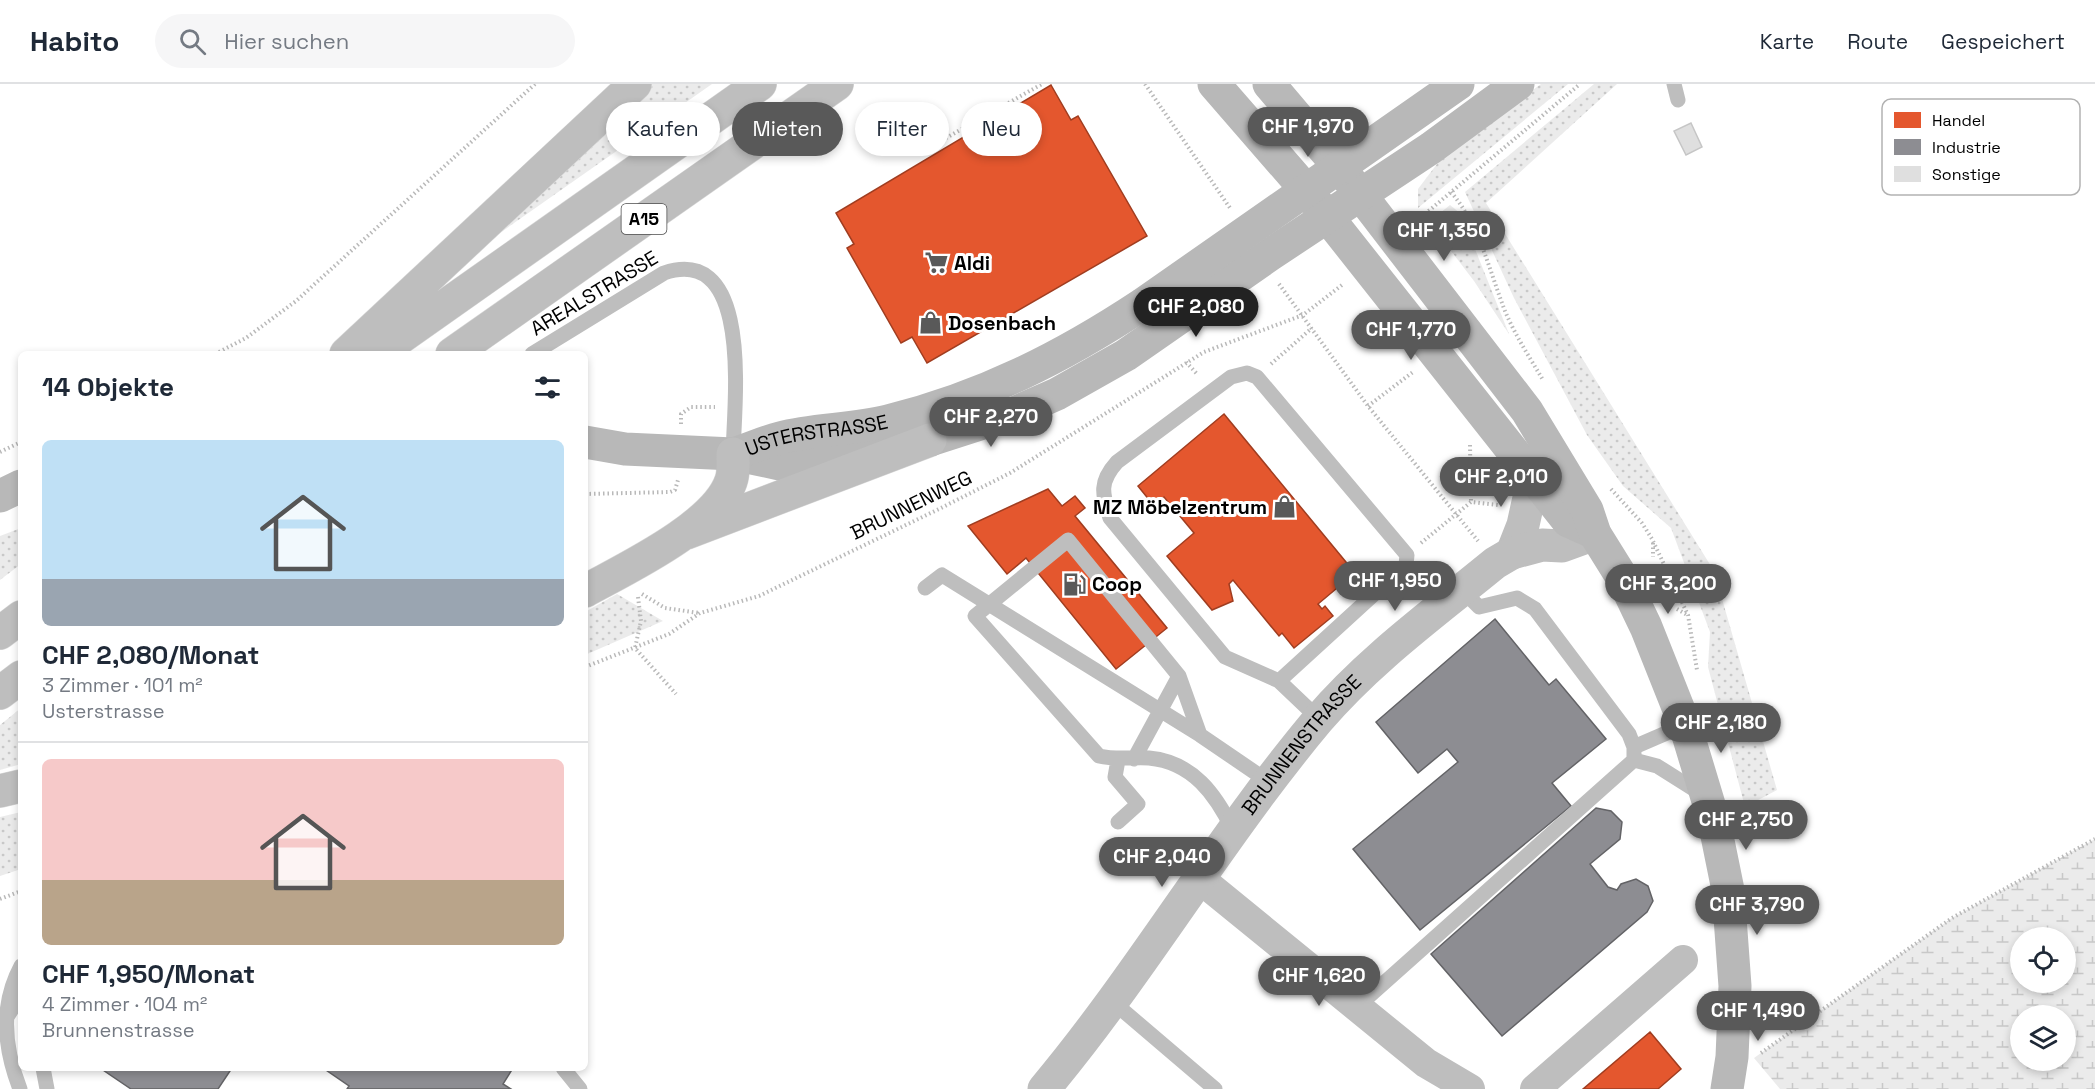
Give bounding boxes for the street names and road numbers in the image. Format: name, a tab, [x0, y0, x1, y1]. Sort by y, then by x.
road number: A15	[622, 204, 666, 234]
street label: AREALSTRASSE	[525, 245, 663, 341]
street label: USTERSTRASSE	[741, 409, 890, 462]
street label: BRUNNENWEG	[846, 464, 976, 546]
street label: BRUNNENSTRASSE	[1236, 669, 1367, 820]

